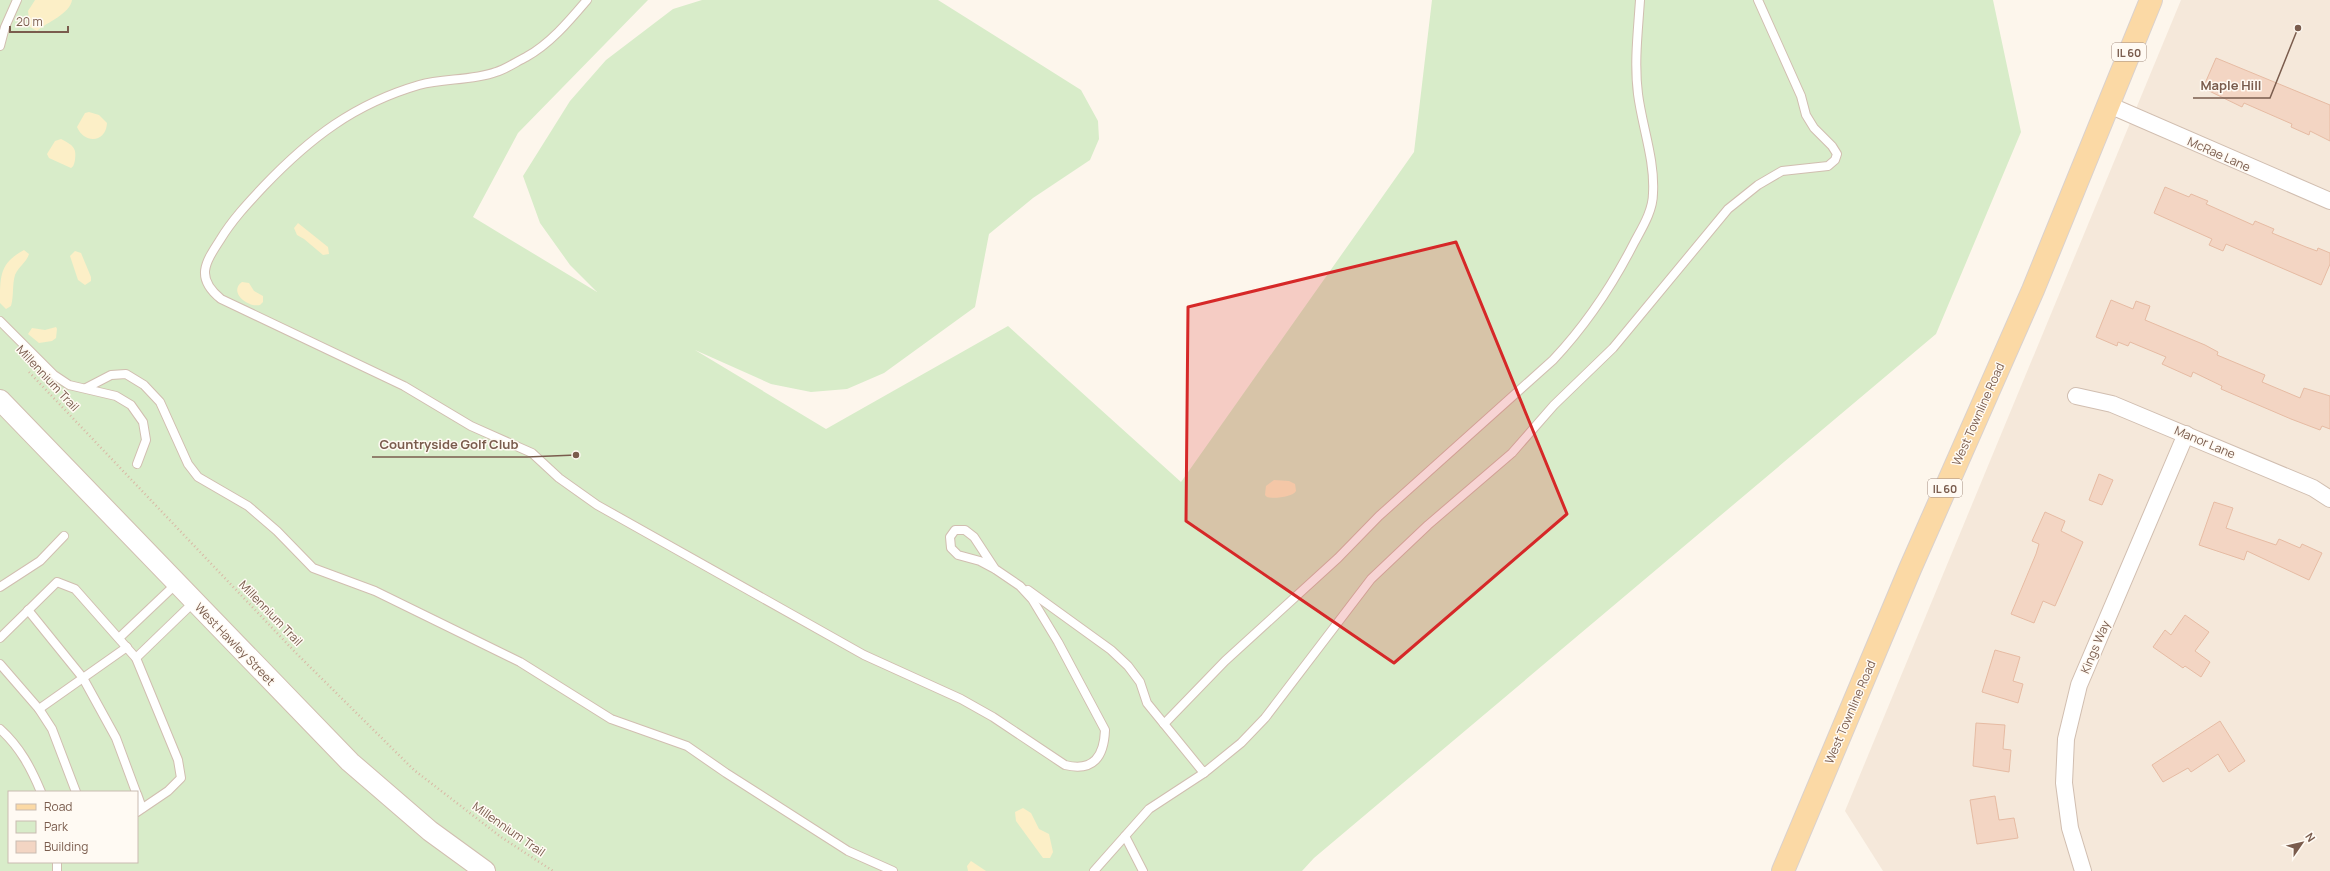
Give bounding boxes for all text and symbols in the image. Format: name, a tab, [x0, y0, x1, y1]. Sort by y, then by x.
scale bar	[10, 8, 68, 34]
text: 20 m	[16, 13, 43, 30]
road number: IL 60	[2112, 43, 2146, 61]
callout: Maple Hill	[2193, 73, 2270, 98]
text: Maple Hill	[2200, 76, 2262, 94]
street label: McRae Lane	[2185, 133, 2253, 175]
street label: Millennium Trail	[13, 341, 83, 415]
street label: West Townline Road	[1948, 360, 2008, 468]
street label: Manor Lane	[2172, 422, 2238, 462]
callout: Countryside Golf Club	[372, 432, 527, 457]
text: Countryside Golf Club	[379, 435, 519, 453]
road number: IL 60	[1928, 479, 1962, 497]
street label: Millennium Trail	[235, 577, 307, 649]
street label: West Hawley Street	[191, 599, 279, 689]
street label: Kings Way	[2076, 617, 2114, 676]
street label: West Townline Road	[1820, 658, 1880, 766]
legend	[8, 791, 138, 863]
text: Road	[44, 798, 72, 815]
street label: Millennium Trail	[469, 798, 549, 860]
text: Park	[44, 818, 69, 835]
north arrow	[2282, 823, 2322, 863]
text: N	[2302, 830, 2319, 845]
text: Building	[44, 838, 88, 855]

